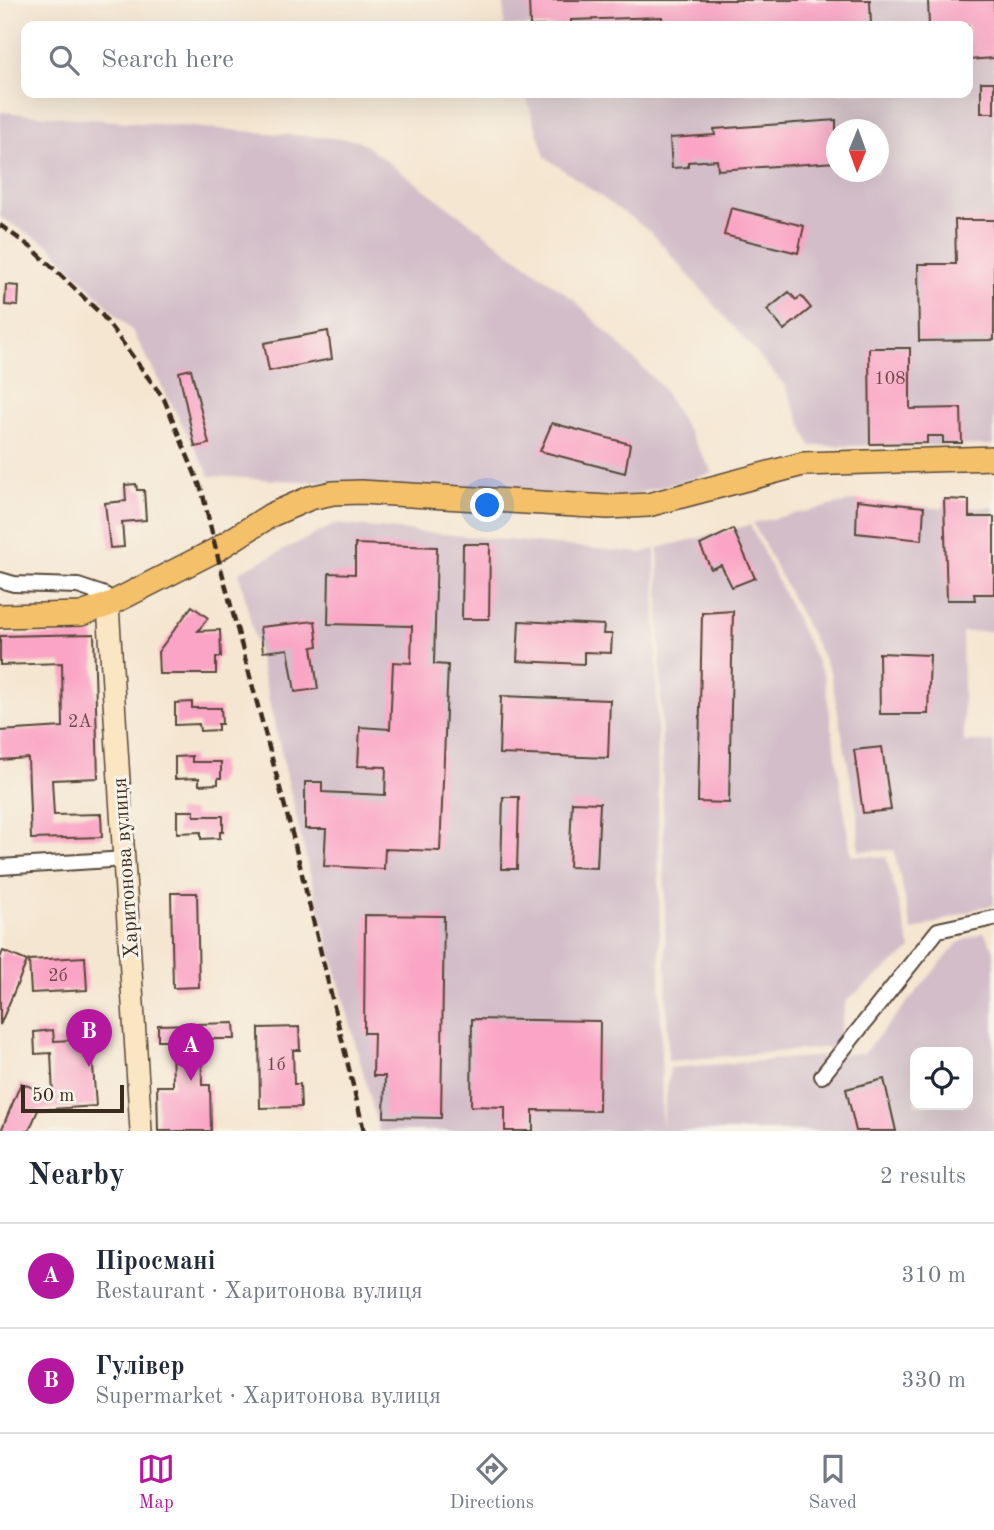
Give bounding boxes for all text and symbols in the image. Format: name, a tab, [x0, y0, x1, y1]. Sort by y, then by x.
search box	[21, 21, 973, 98]
icon: search	[45, 41, 83, 79]
text: Search here	[101, 47, 234, 73]
north arrow	[826, 119, 889, 182]
house number: 108	[874, 370, 906, 388]
your location	[470, 488, 504, 522]
house number: 2А	[68, 713, 92, 731]
street label: Харитонова вулиця	[110, 777, 143, 959]
house number: 2б	[48, 967, 68, 985]
pin: B	[66, 1009, 112, 1067]
pin: A	[168, 1023, 214, 1081]
map controls	[910, 1047, 973, 1110]
button: locate	[910, 1047, 973, 1110]
house number: 1б	[266, 1056, 286, 1074]
scale bar	[21, 1082, 124, 1114]
text: 50 m	[32, 1087, 74, 1106]
text: Nearby	[28, 1161, 125, 1191]
text: 2 results	[880, 1165, 966, 1188]
text: Піросмані	[95, 1249, 216, 1275]
text: A	[42, 1264, 60, 1287]
text: 310 m	[901, 1264, 966, 1287]
text: Restaurant · Харитонова вулиця	[95, 1280, 423, 1303]
text: Гулівер	[95, 1354, 185, 1380]
text: B	[43, 1369, 59, 1392]
text: 330 m	[901, 1369, 966, 1392]
text: Supermarket · Харитонова вулиця	[95, 1385, 441, 1408]
tab: Map	[137, 1450, 175, 1515]
tab: Directions	[450, 1450, 534, 1515]
tab: Saved	[808, 1450, 857, 1515]

